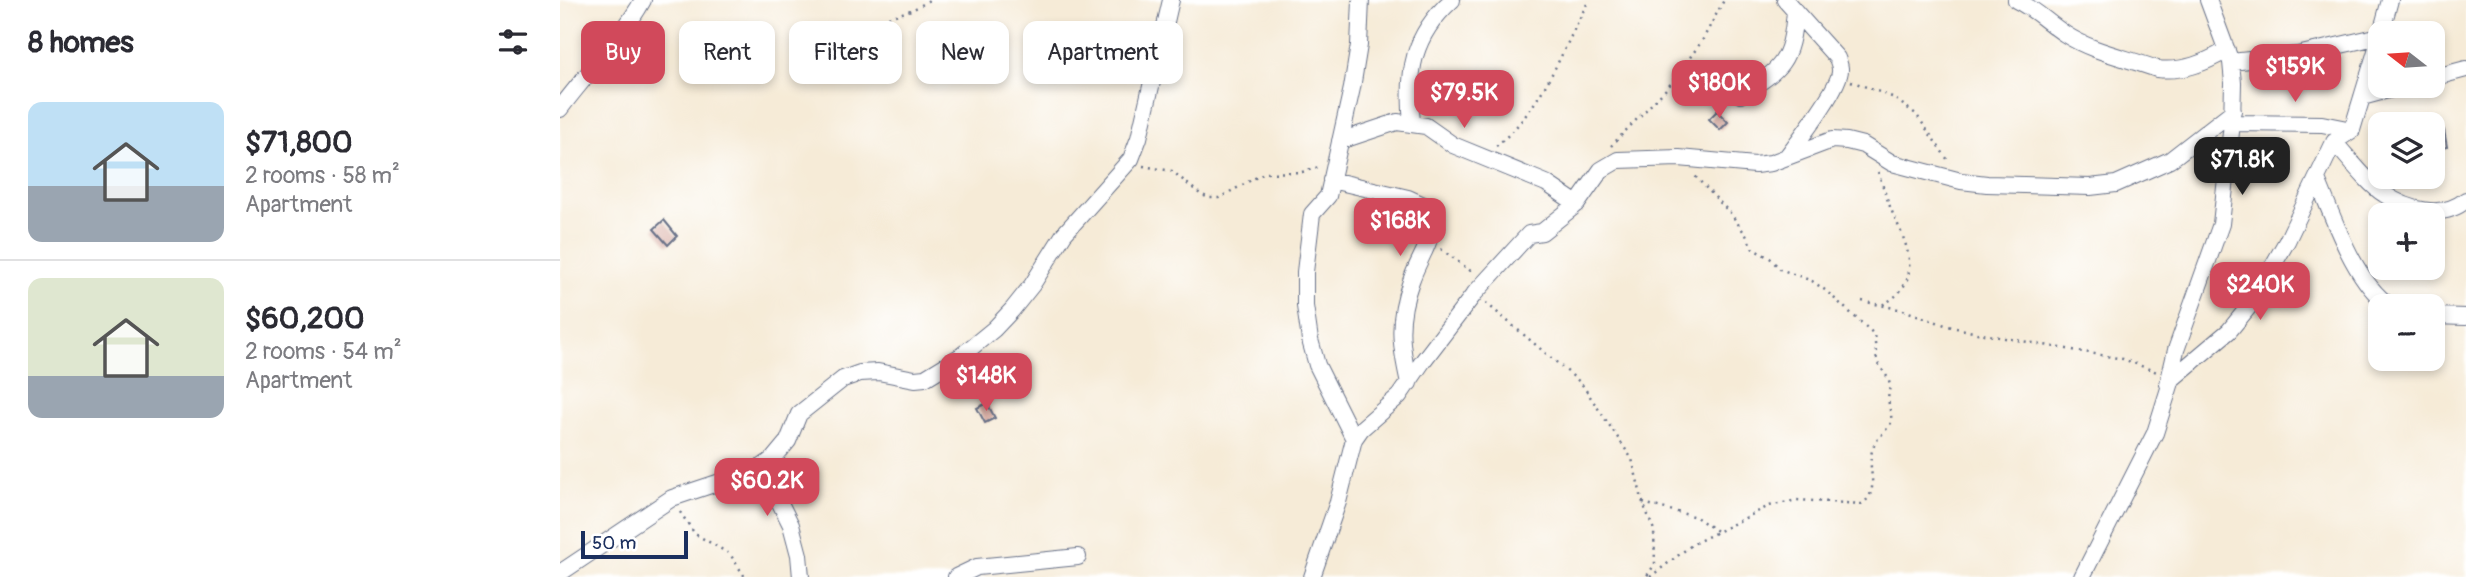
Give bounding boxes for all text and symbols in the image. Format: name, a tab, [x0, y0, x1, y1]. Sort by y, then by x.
chip: Buy	[581, 21, 665, 84]
chip: Rent	[679, 21, 775, 84]
chip: Filters	[789, 21, 902, 84]
chip: New	[916, 21, 1009, 84]
chip: Apartment	[1023, 21, 1183, 84]
north arrow	[2368, 21, 2445, 98]
map controls	[2368, 21, 2445, 371]
icon: filters	[494, 23, 532, 61]
text: 8 homes	[28, 24, 134, 61]
pin: $159K	[2246, 44, 2344, 104]
text: $159K	[2265, 52, 2325, 81]
pin: $180K	[1670, 60, 1768, 120]
text: $180K	[1688, 68, 1750, 97]
pin: $79.5K	[1407, 71, 1521, 130]
text: $79.5K	[1430, 78, 1498, 107]
button: layers	[2368, 112, 2445, 189]
text: $71,800	[245, 124, 353, 161]
icon: home	[84, 130, 168, 214]
pin: $71.8K	[2185, 138, 2299, 197]
text: $71.8K	[2210, 145, 2274, 174]
text: 2 rooms · 58 m²	[245, 161, 400, 190]
text: Apartment	[245, 190, 352, 219]
pin: $168K	[1351, 198, 1449, 258]
button: +	[2368, 203, 2445, 280]
text: $168K	[1370, 206, 1430, 235]
pin: $240K	[2211, 262, 2309, 322]
text: $240K	[2226, 270, 2294, 299]
button: −	[2368, 294, 2445, 371]
text: $60,200	[245, 300, 365, 337]
icon: home	[84, 306, 168, 390]
text: 2 rooms · 54 m²	[245, 337, 402, 366]
pin: $148K	[937, 354, 1035, 413]
text: $148K	[956, 361, 1016, 390]
text: Apartment	[245, 366, 352, 395]
pin: $60.2K	[710, 458, 824, 518]
text: $60.2K	[730, 466, 804, 495]
scale bar	[581, 528, 688, 560]
text: 50 m	[592, 531, 636, 555]

